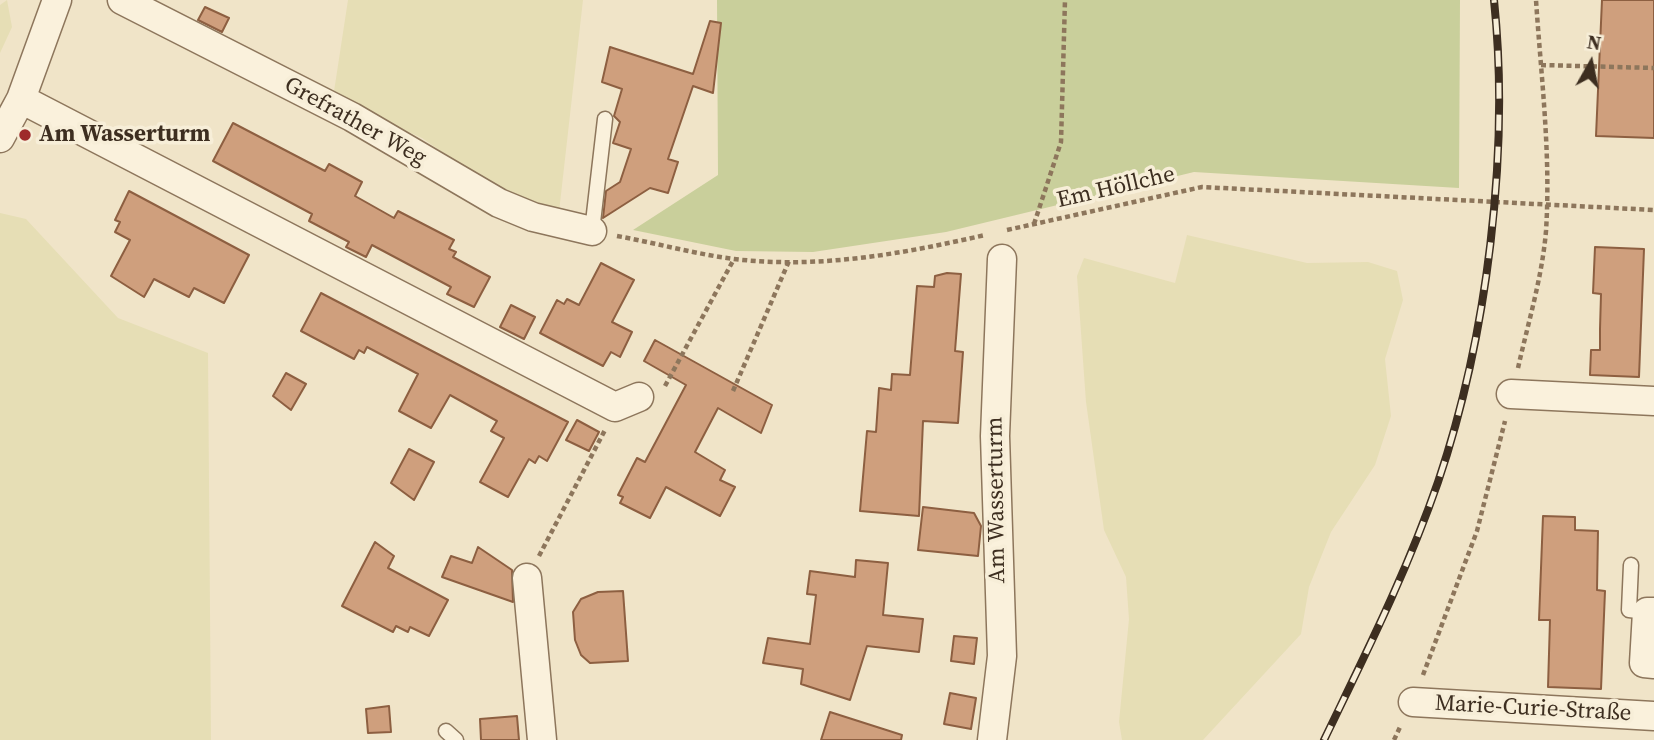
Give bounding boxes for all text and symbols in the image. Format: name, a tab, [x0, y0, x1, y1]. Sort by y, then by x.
north arrow	[1556, 28, 1626, 98]
text: N	[1585, 28, 1603, 56]
street label: Grefrather Weg	[279, 72, 431, 172]
place label: Am Wasserturm	[39, 121, 210, 149]
marker: Am Wasserturm	[17, 127, 33, 143]
street label: Em Höllche	[1054, 161, 1178, 215]
street label: Am Wasserturm	[982, 416, 1012, 584]
street label: Marie-Curie-Straße	[1434, 690, 1632, 728]

